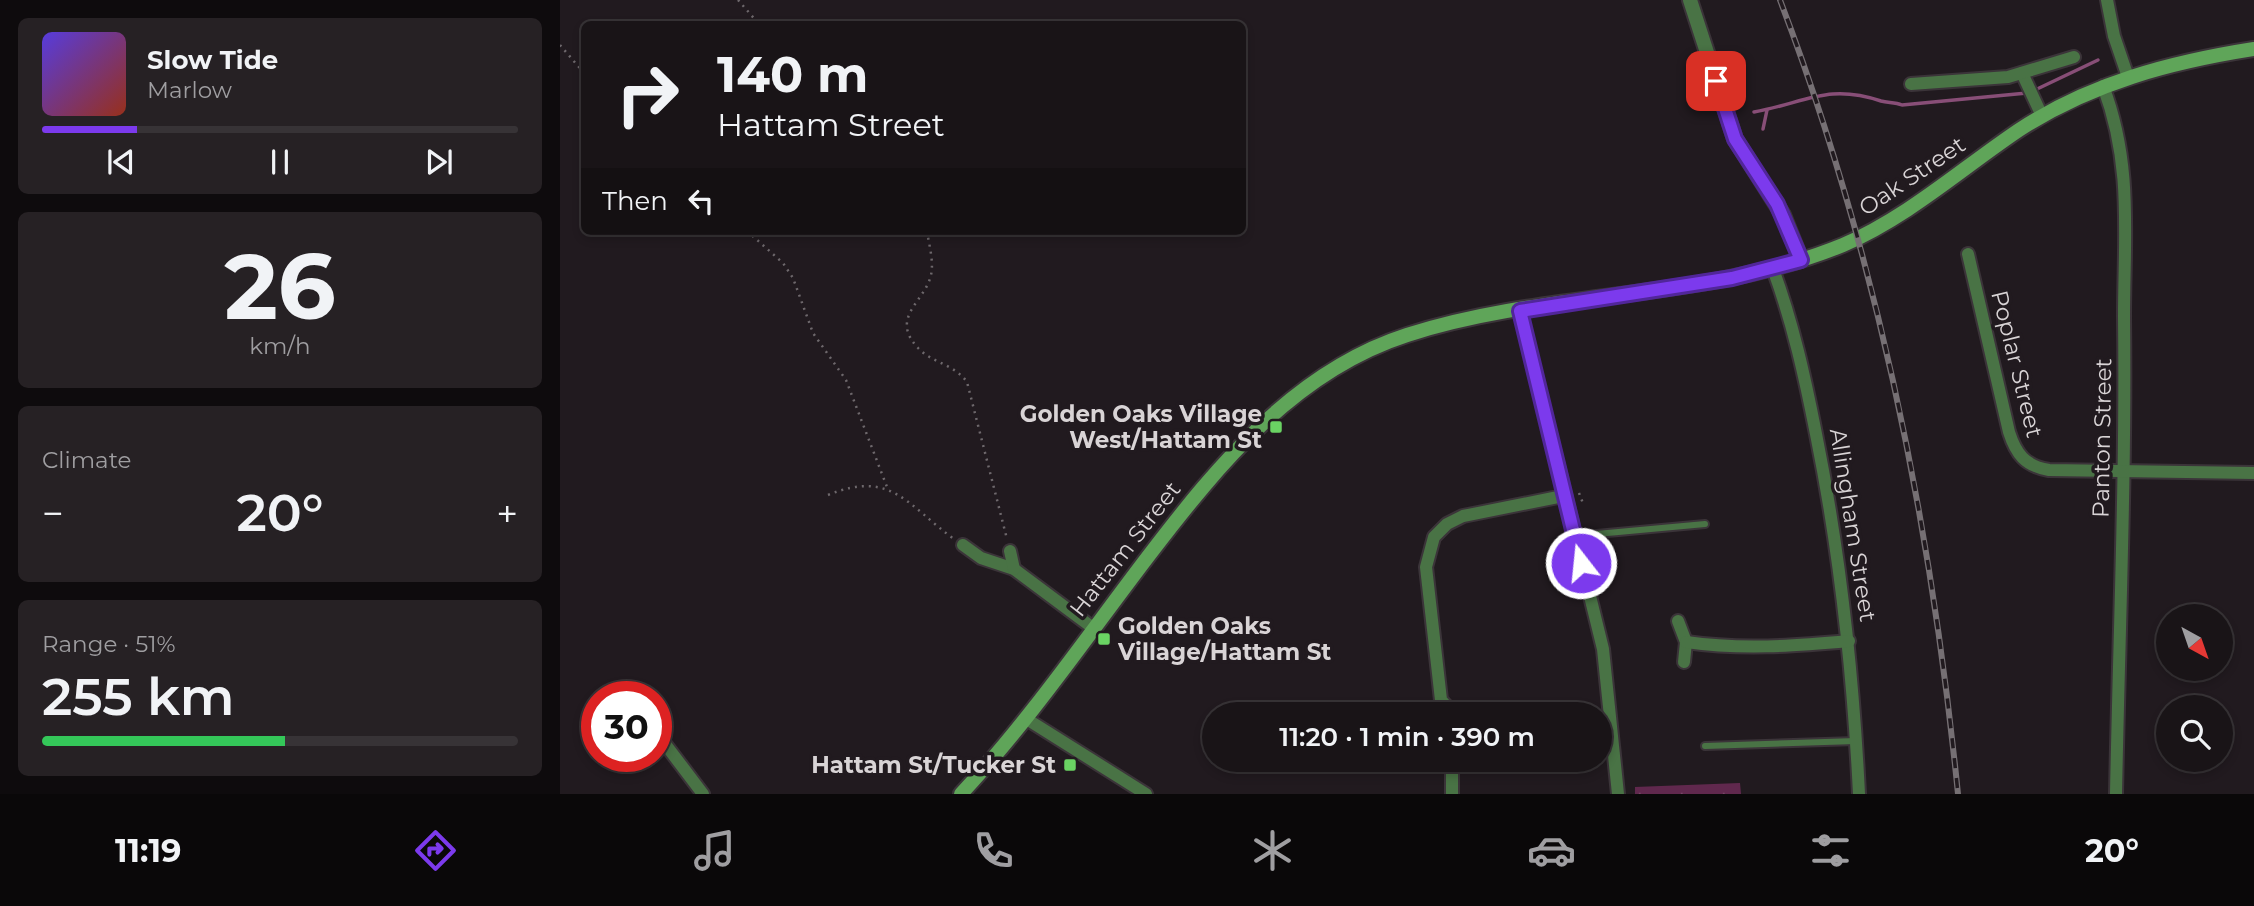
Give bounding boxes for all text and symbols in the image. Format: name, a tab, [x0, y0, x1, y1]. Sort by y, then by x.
text: Slow Tide	[147, 44, 278, 76]
text: 140 m	[717, 45, 869, 104]
icon: right	[602, 49, 693, 140]
pin	[1686, 51, 1746, 111]
icon: arrive	[1697, 62, 1735, 100]
text: Marlow	[147, 76, 232, 104]
text: Hattam Street	[717, 105, 945, 144]
street label: Oak Street	[1854, 130, 1970, 222]
icon: previous	[102, 143, 140, 181]
icon: pause	[261, 143, 299, 181]
icon: next	[420, 143, 458, 181]
icon: left	[682, 182, 720, 220]
text: Then	[602, 185, 668, 217]
text: 26	[224, 231, 336, 342]
street label: Poplar Street	[1985, 287, 2049, 441]
text: km/h	[249, 332, 311, 360]
street label: Panton Street	[2087, 358, 2117, 518]
place label: Golden Oaks Village West/Hattam St	[1020, 400, 1262, 454]
marker: Golden Oaks Village West/Hattam St	[1268, 419, 1284, 435]
street label: Allingham Street	[1824, 426, 1882, 624]
text: Climate	[42, 446, 131, 474]
street label: Hattam Street	[1064, 476, 1186, 622]
text: 20°	[236, 481, 324, 544]
text: −	[42, 490, 64, 537]
text: +	[496, 490, 518, 537]
position arrow	[1544, 526, 1618, 600]
north arrow	[2156, 604, 2233, 681]
map controls	[2156, 604, 2233, 772]
place label: Golden Oaks Village/Hattam St	[1117, 612, 1331, 666]
text: Range · 51%	[42, 630, 176, 658]
marker: Golden Oaks Village/Hattam St	[1096, 631, 1112, 647]
text: 255 km	[42, 665, 235, 728]
speed limit sign: 30	[581, 681, 672, 772]
button: search	[2156, 695, 2233, 772]
text: 11:20 · 1 min · 390 m	[1279, 721, 1535, 753]
place label: Hattam St/Tucker St	[811, 751, 1056, 779]
marker: Hattam St/Tucker St	[1062, 757, 1078, 773]
icon: directions	[411, 826, 460, 875]
icon: music	[690, 826, 739, 875]
icon: phone	[969, 826, 1018, 875]
icon: climate	[1248, 826, 1297, 875]
icon: car	[1527, 826, 1576, 875]
icon: filters	[1806, 826, 1855, 875]
text: 11:19	[115, 831, 181, 870]
text: 20°	[2085, 831, 2139, 870]

